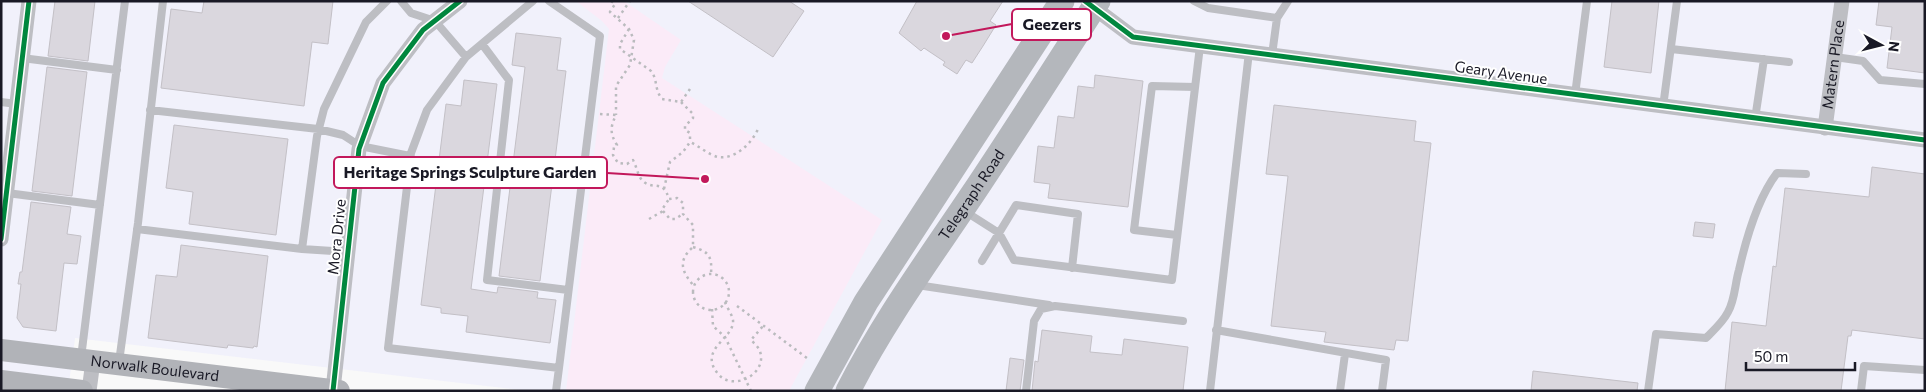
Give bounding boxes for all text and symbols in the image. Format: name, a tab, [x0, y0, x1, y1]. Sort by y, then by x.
callout: Geezers	[1012, 9, 1091, 40]
text: Geezers	[1023, 14, 1081, 33]
street label: Matern Place	[1818, 19, 1847, 110]
north arrow	[1856, 20, 1906, 70]
text: N	[1885, 40, 1903, 53]
street label: Geary Avenue	[1454, 57, 1549, 87]
street label: Telegraph Road	[934, 146, 1008, 243]
callout: Heritage Springs Sculpture Garden	[334, 157, 607, 188]
text: Heritage Springs Sculpture Garden	[344, 162, 597, 181]
street label: Mora Drive	[323, 198, 349, 276]
scale bar	[1746, 340, 1855, 372]
text: 50 m	[1754, 347, 1788, 365]
street label: Norwalk Boulevard	[90, 351, 220, 384]

